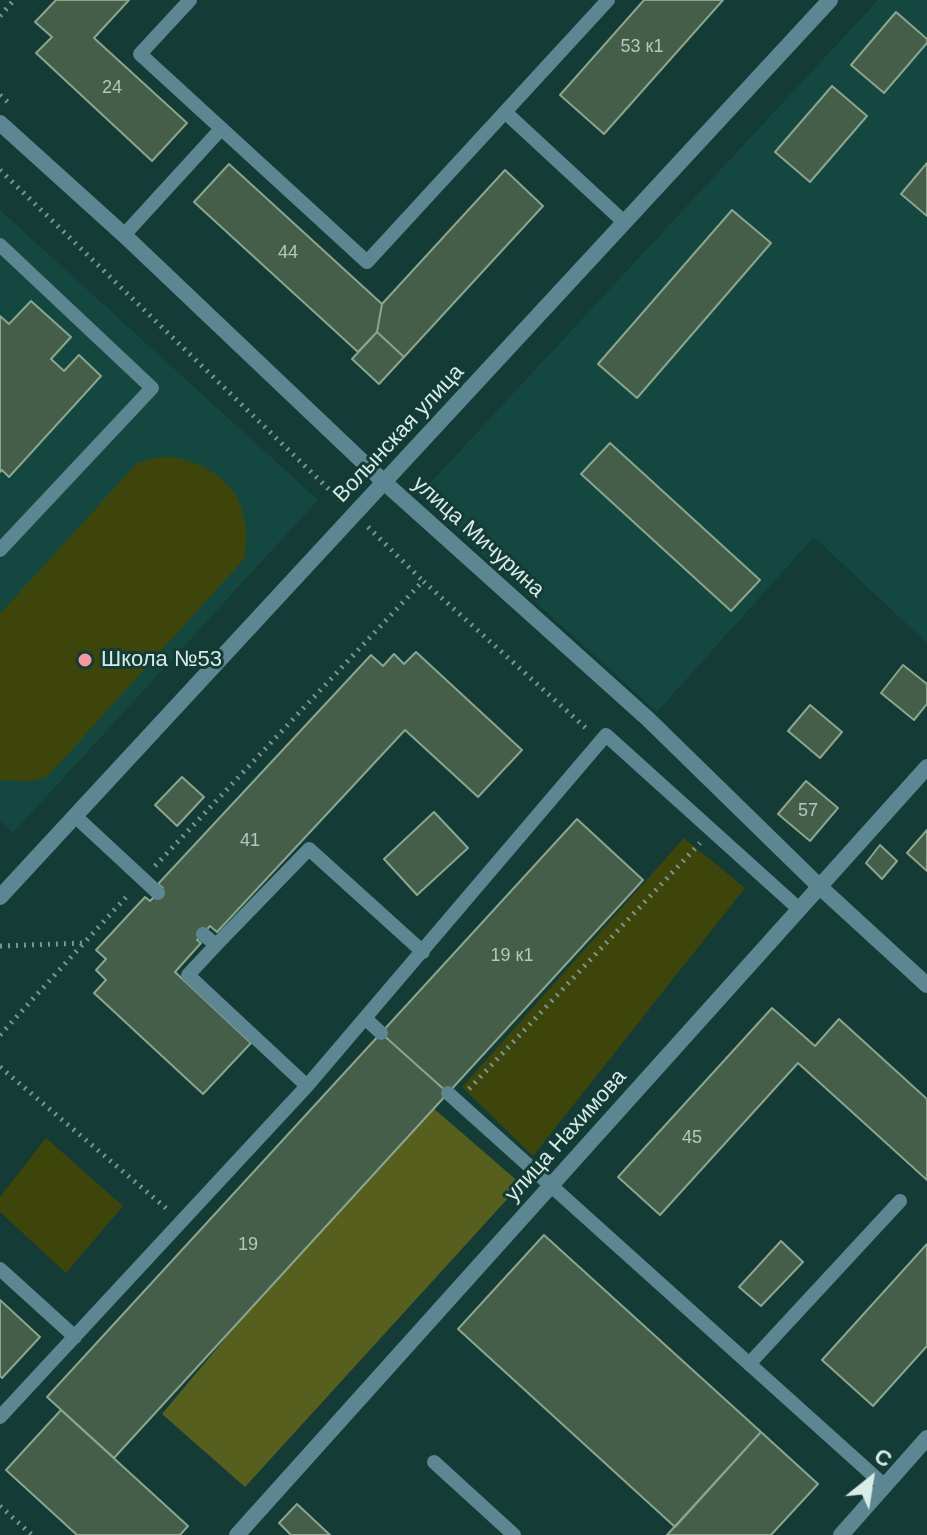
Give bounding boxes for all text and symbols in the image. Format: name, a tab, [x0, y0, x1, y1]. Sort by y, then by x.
house number: 53 к1	[621, 36, 663, 58]
house number: 24	[102, 77, 122, 99]
house number: 44	[278, 242, 298, 264]
street label: Волынская улица	[328, 360, 470, 508]
street label: улица Мичурина	[407, 471, 549, 603]
place label: Школа №53	[101, 647, 222, 673]
marker: Школа №53	[76, 651, 94, 669]
house number: 57	[798, 800, 818, 822]
house number: 41	[240, 830, 260, 852]
house number: 19 к1	[491, 945, 533, 967]
street label: улица Нахимова	[500, 1064, 632, 1208]
house number: 45	[682, 1127, 702, 1149]
house number: 19	[238, 1234, 258, 1256]
north arrow	[831, 1439, 911, 1519]
text: С	[870, 1443, 896, 1473]

